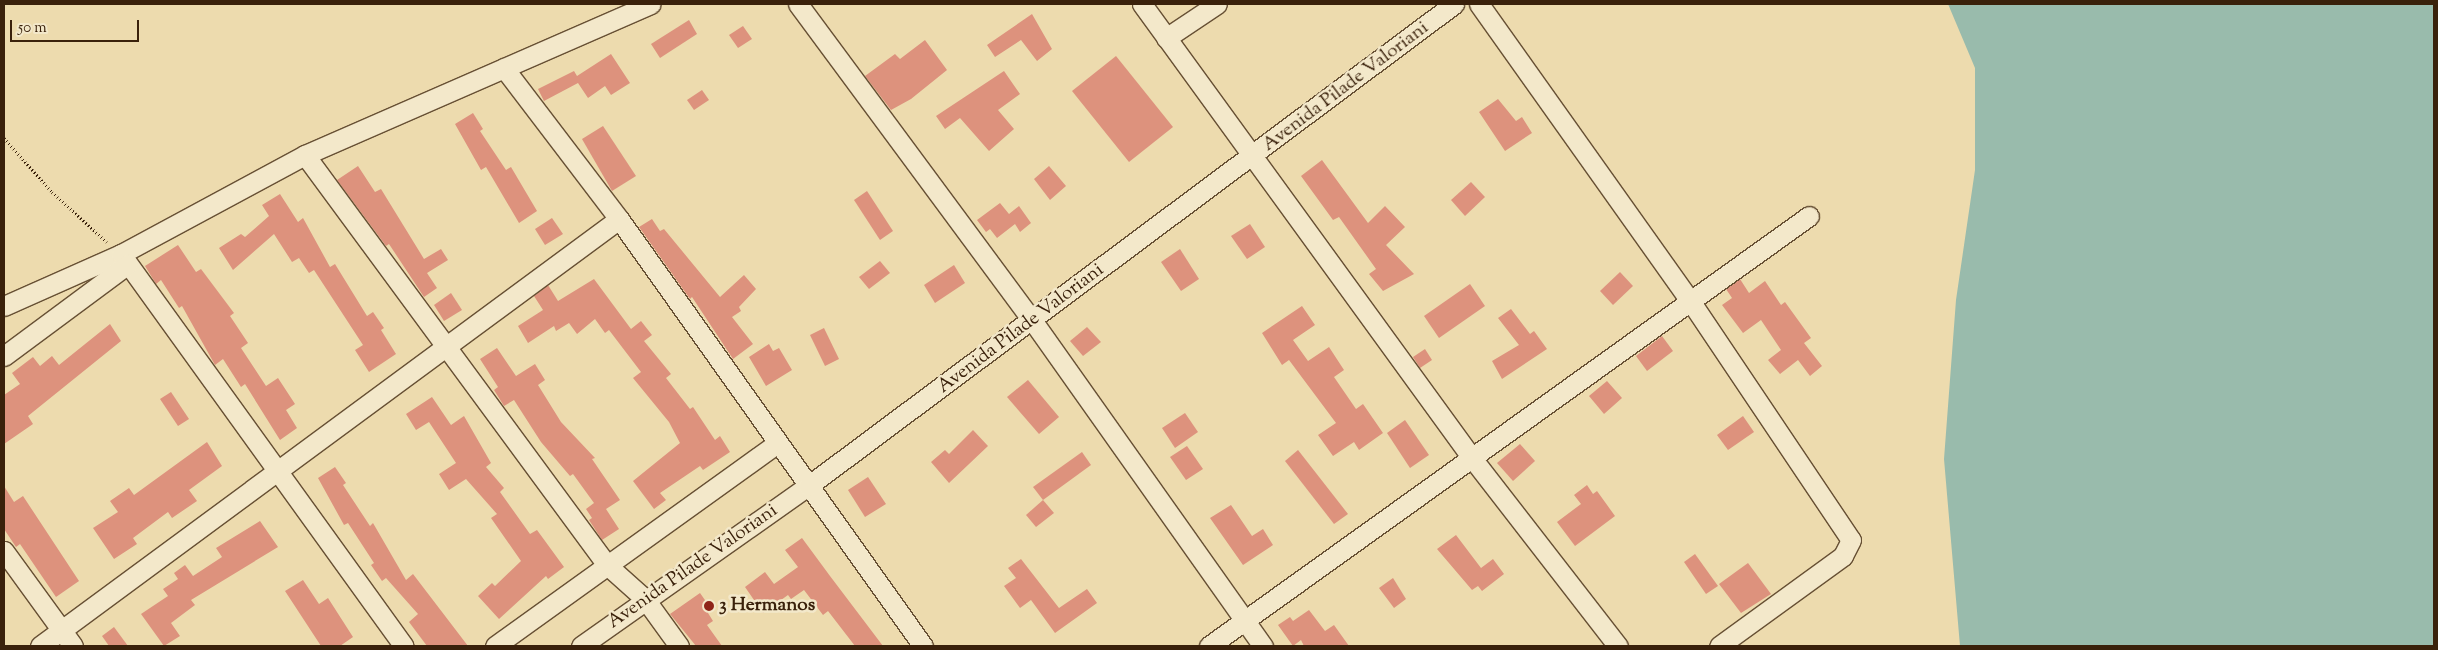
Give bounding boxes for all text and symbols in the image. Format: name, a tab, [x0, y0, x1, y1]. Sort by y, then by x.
scale bar	[12, 10, 141, 42]
street label: Avenida Pilade Valoriani	[1258, 17, 1434, 157]
text: 50 m	[18, 18, 47, 39]
street label: Avenida Pilade Valoriani	[933, 259, 1109, 399]
street label: Avenida Pilade Valoriani	[604, 500, 782, 634]
place label: 3 Hermanos	[719, 595, 815, 617]
marker: 3 Hermanos	[703, 600, 715, 612]

